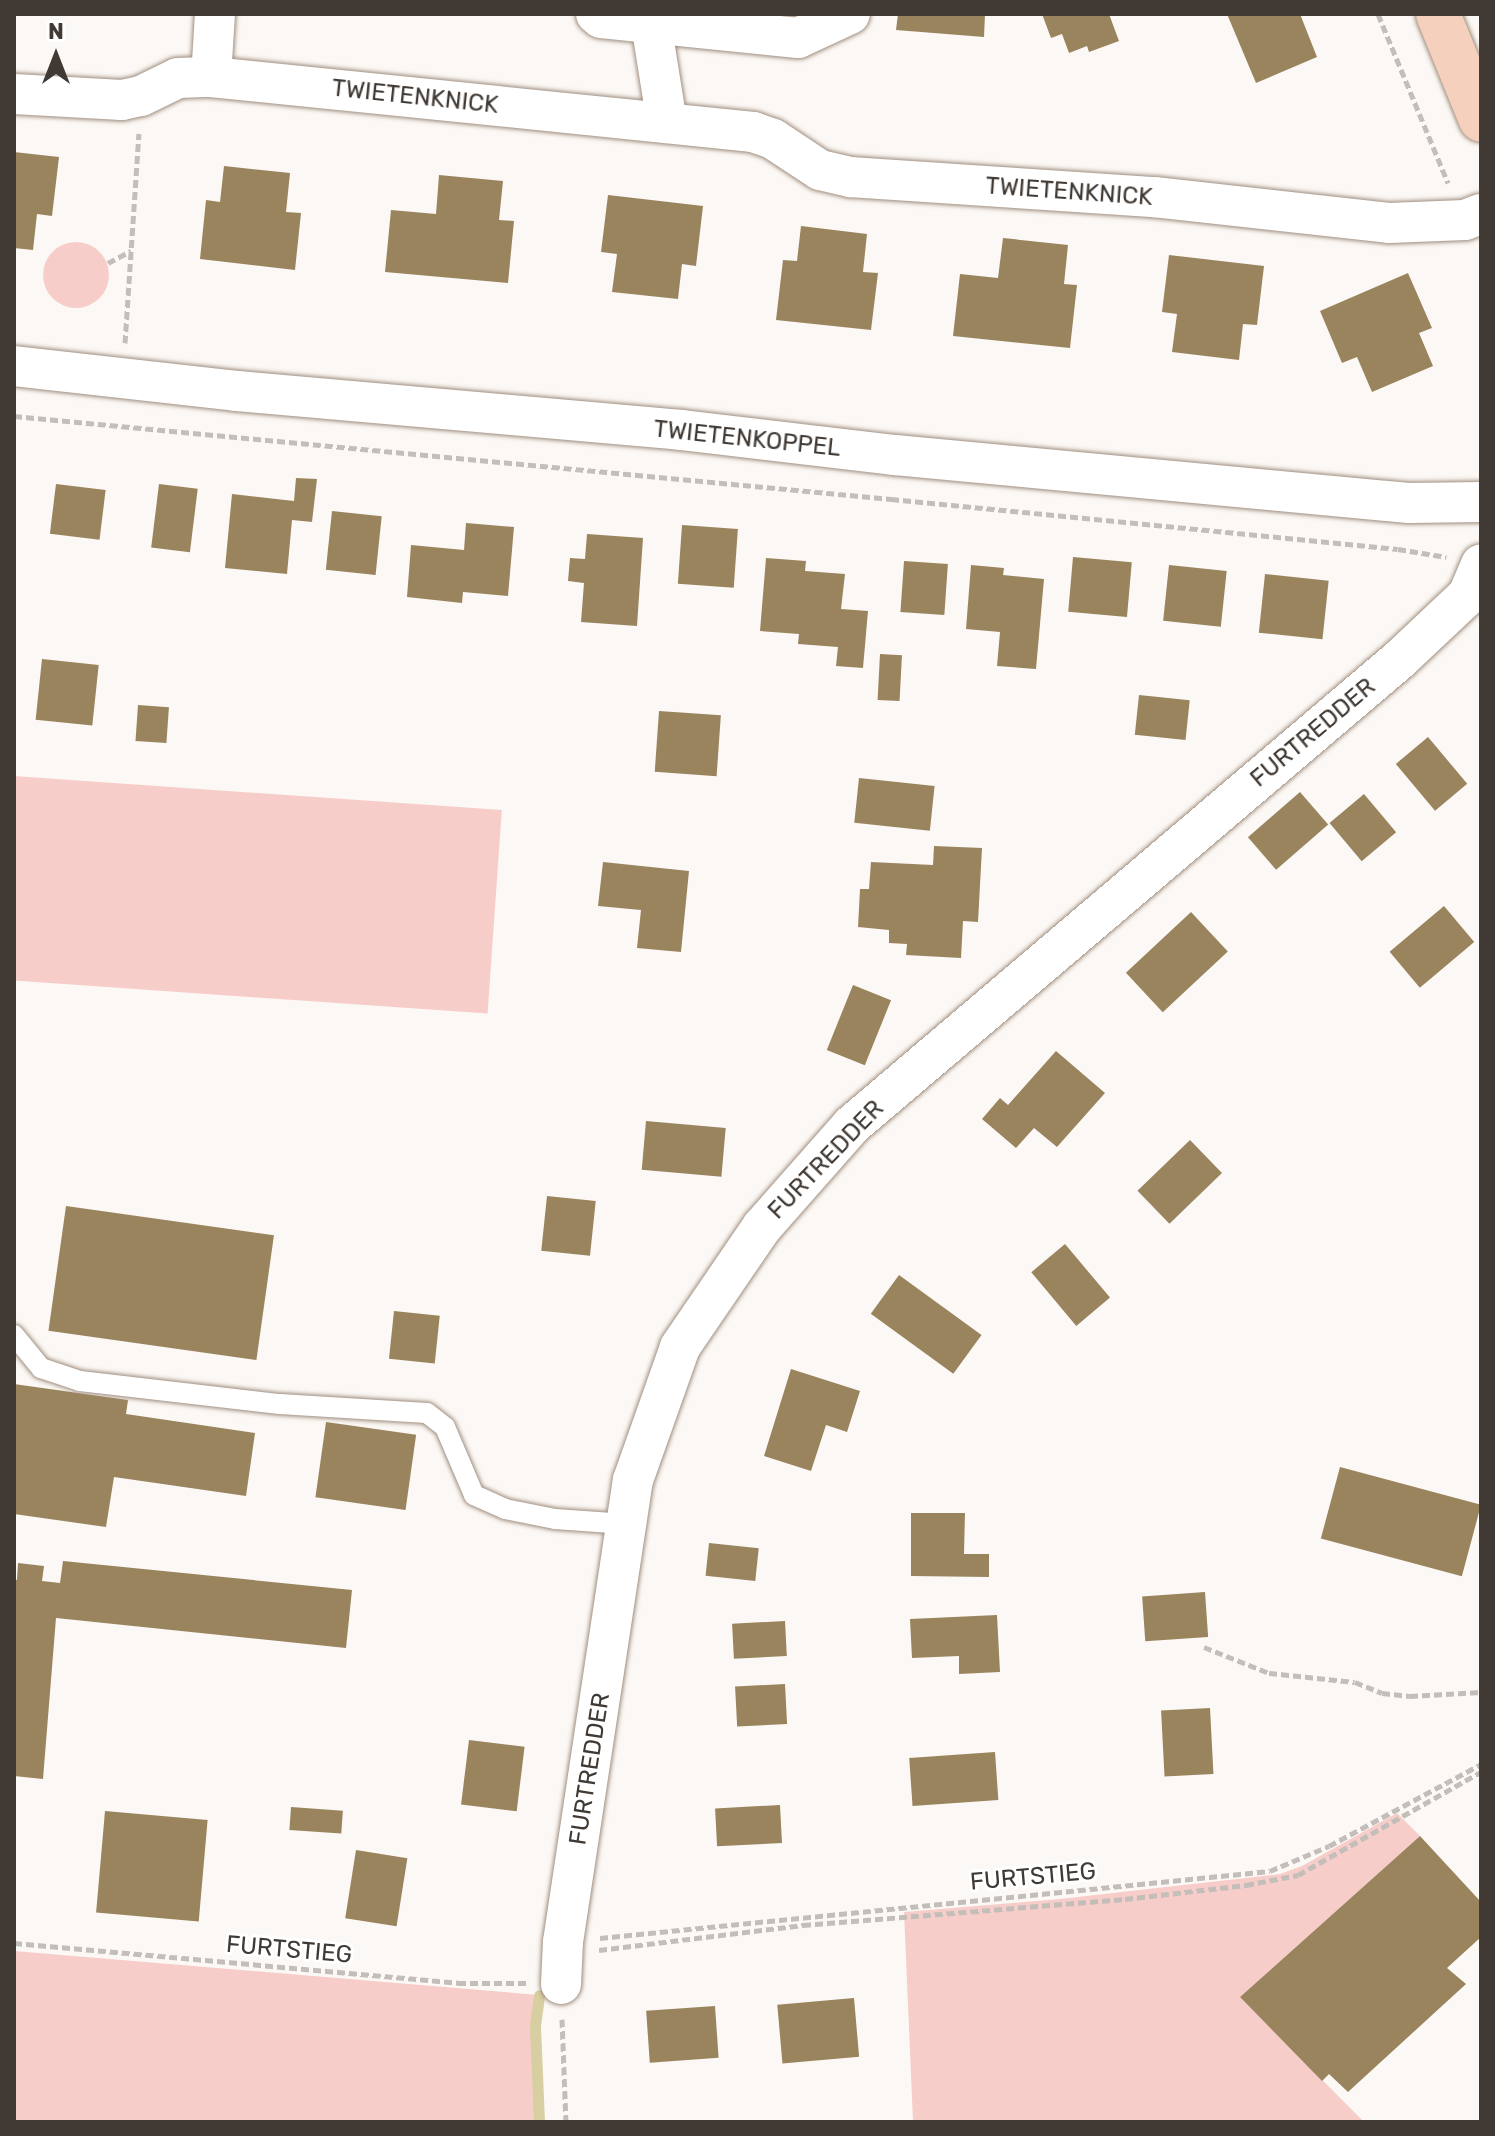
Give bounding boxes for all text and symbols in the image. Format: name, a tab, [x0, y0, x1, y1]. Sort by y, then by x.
north arrow	[16, 16, 96, 96]
text: N	[48, 18, 64, 45]
street label: TWIETENKNICK	[330, 74, 500, 120]
street label: TWIETENKNICK	[984, 172, 1154, 212]
street label: TWIETENKOPPEL	[652, 415, 842, 463]
street label: FURTREDDER	[1245, 673, 1381, 793]
street label: FURTREDDER	[762, 1095, 890, 1225]
street label: FURTREDDER	[564, 1691, 616, 1847]
street label: FURTSTIEG	[969, 1857, 1097, 1897]
street label: FURTSTIEG	[225, 1930, 353, 1970]

